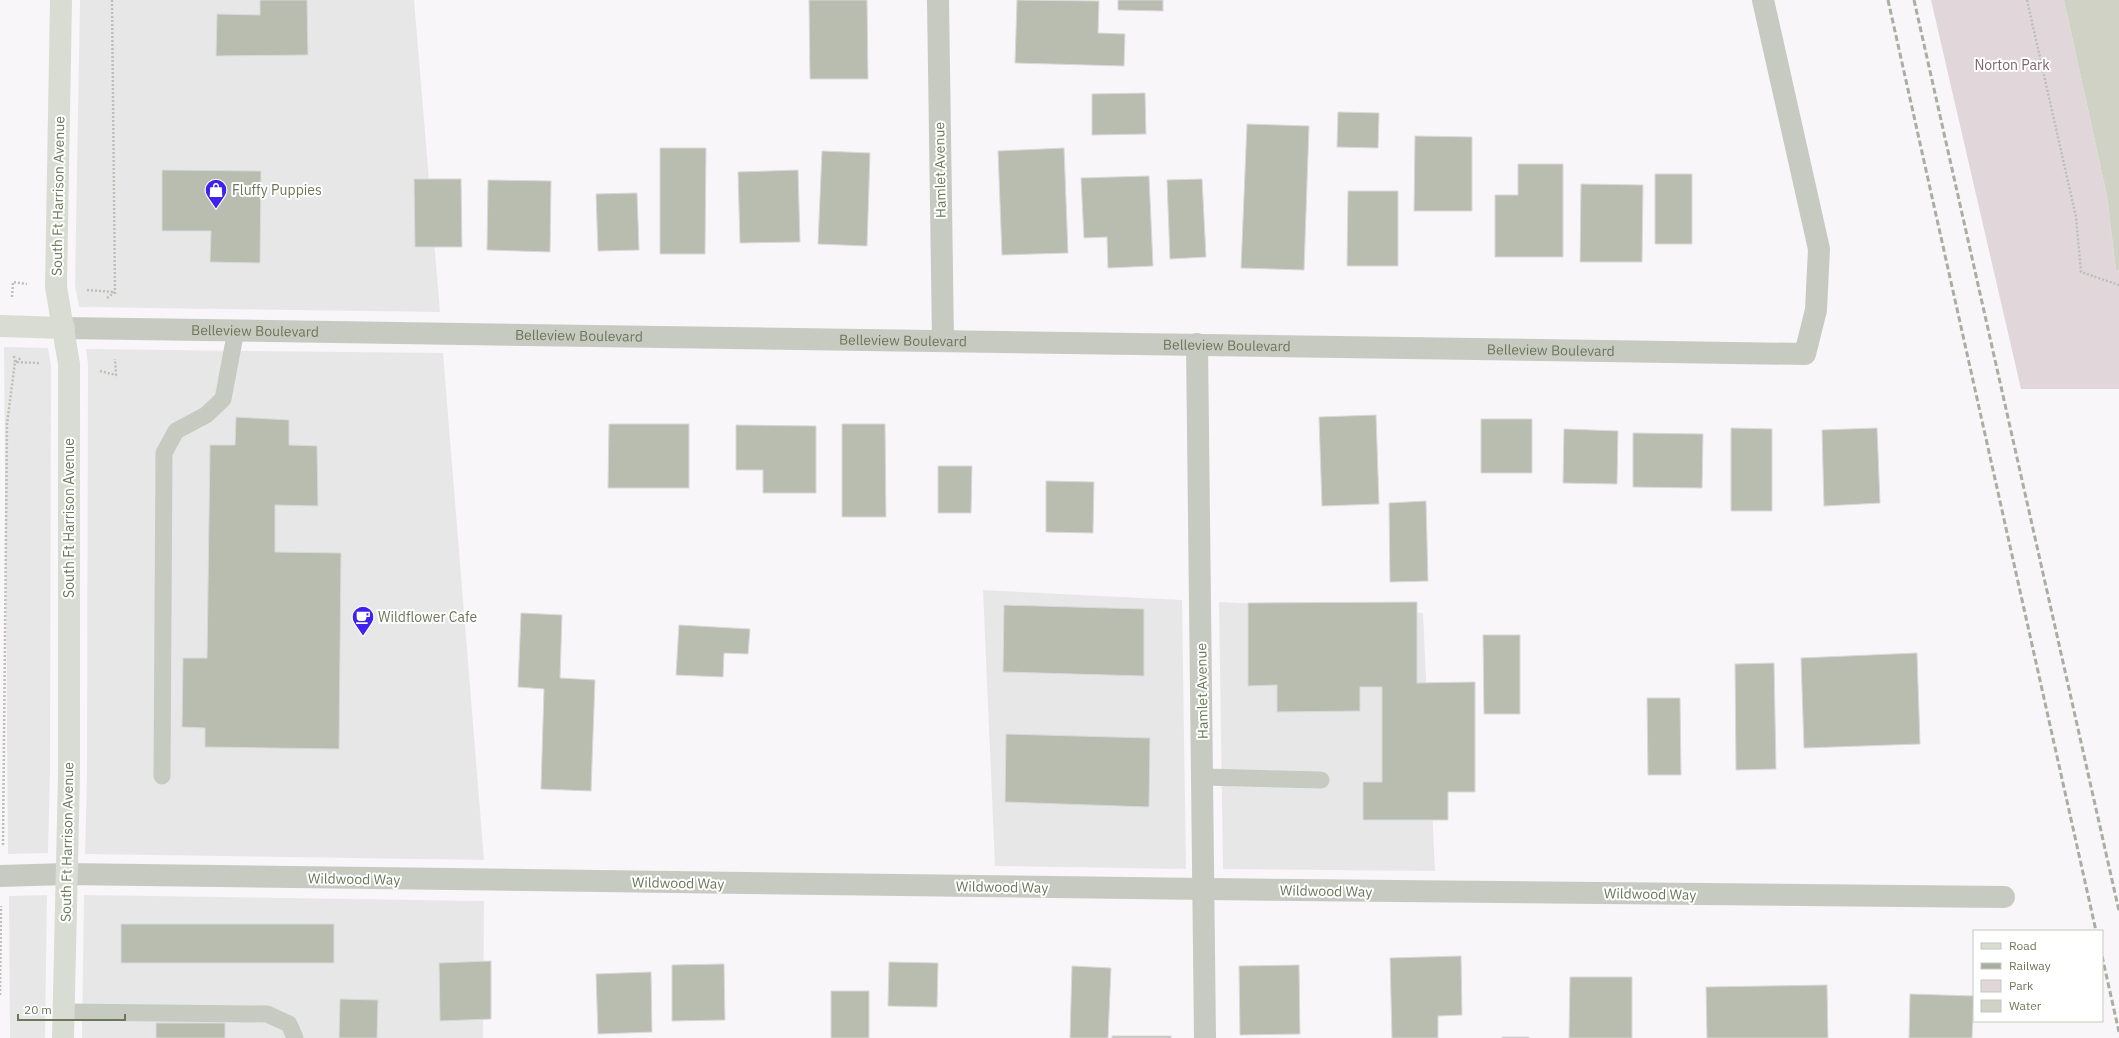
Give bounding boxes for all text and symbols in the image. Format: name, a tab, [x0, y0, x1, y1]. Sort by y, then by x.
park label: Norton Park	[1974, 56, 2050, 74]
street label: South Ft Harrison Avenue	[48, 116, 68, 276]
street label: Hamlet Avenue	[930, 122, 950, 218]
shop icon: Fluffy Puppies	[203, 177, 229, 210]
place label: Fluffy Puppies	[232, 181, 322, 199]
street label: Belleview Boulevard	[191, 321, 319, 341]
street label: Belleview Boulevard	[515, 326, 643, 346]
street label: Belleview Boulevard	[839, 331, 967, 350]
street label: Belleview Boulevard	[1163, 335, 1291, 355]
street label: Belleview Boulevard	[1487, 340, 1615, 360]
street label: South Ft Harrison Avenue	[60, 438, 78, 598]
cafe icon: Wildflower Cafe	[350, 604, 376, 637]
place label: Wildflower Cafe	[378, 608, 477, 626]
street label: Hamlet Avenue	[1192, 643, 1212, 739]
street label: South Ft Harrison Avenue	[57, 762, 77, 922]
street label: Wildwood Way	[308, 869, 400, 889]
street label: Wildwood Way	[632, 873, 724, 893]
street label: Wildwood Way	[956, 877, 1048, 897]
street label: Wildwood Way	[1280, 881, 1372, 901]
street label: Wildwood Way	[1604, 884, 1696, 904]
legend	[1973, 930, 2103, 1022]
text: Road	[2009, 938, 2037, 953]
text: Railway	[2009, 958, 2051, 973]
text: Park	[2009, 978, 2034, 993]
scale bar	[18, 996, 125, 1022]
text: Water	[2009, 998, 2042, 1013]
text: 20 m	[24, 1002, 52, 1017]

